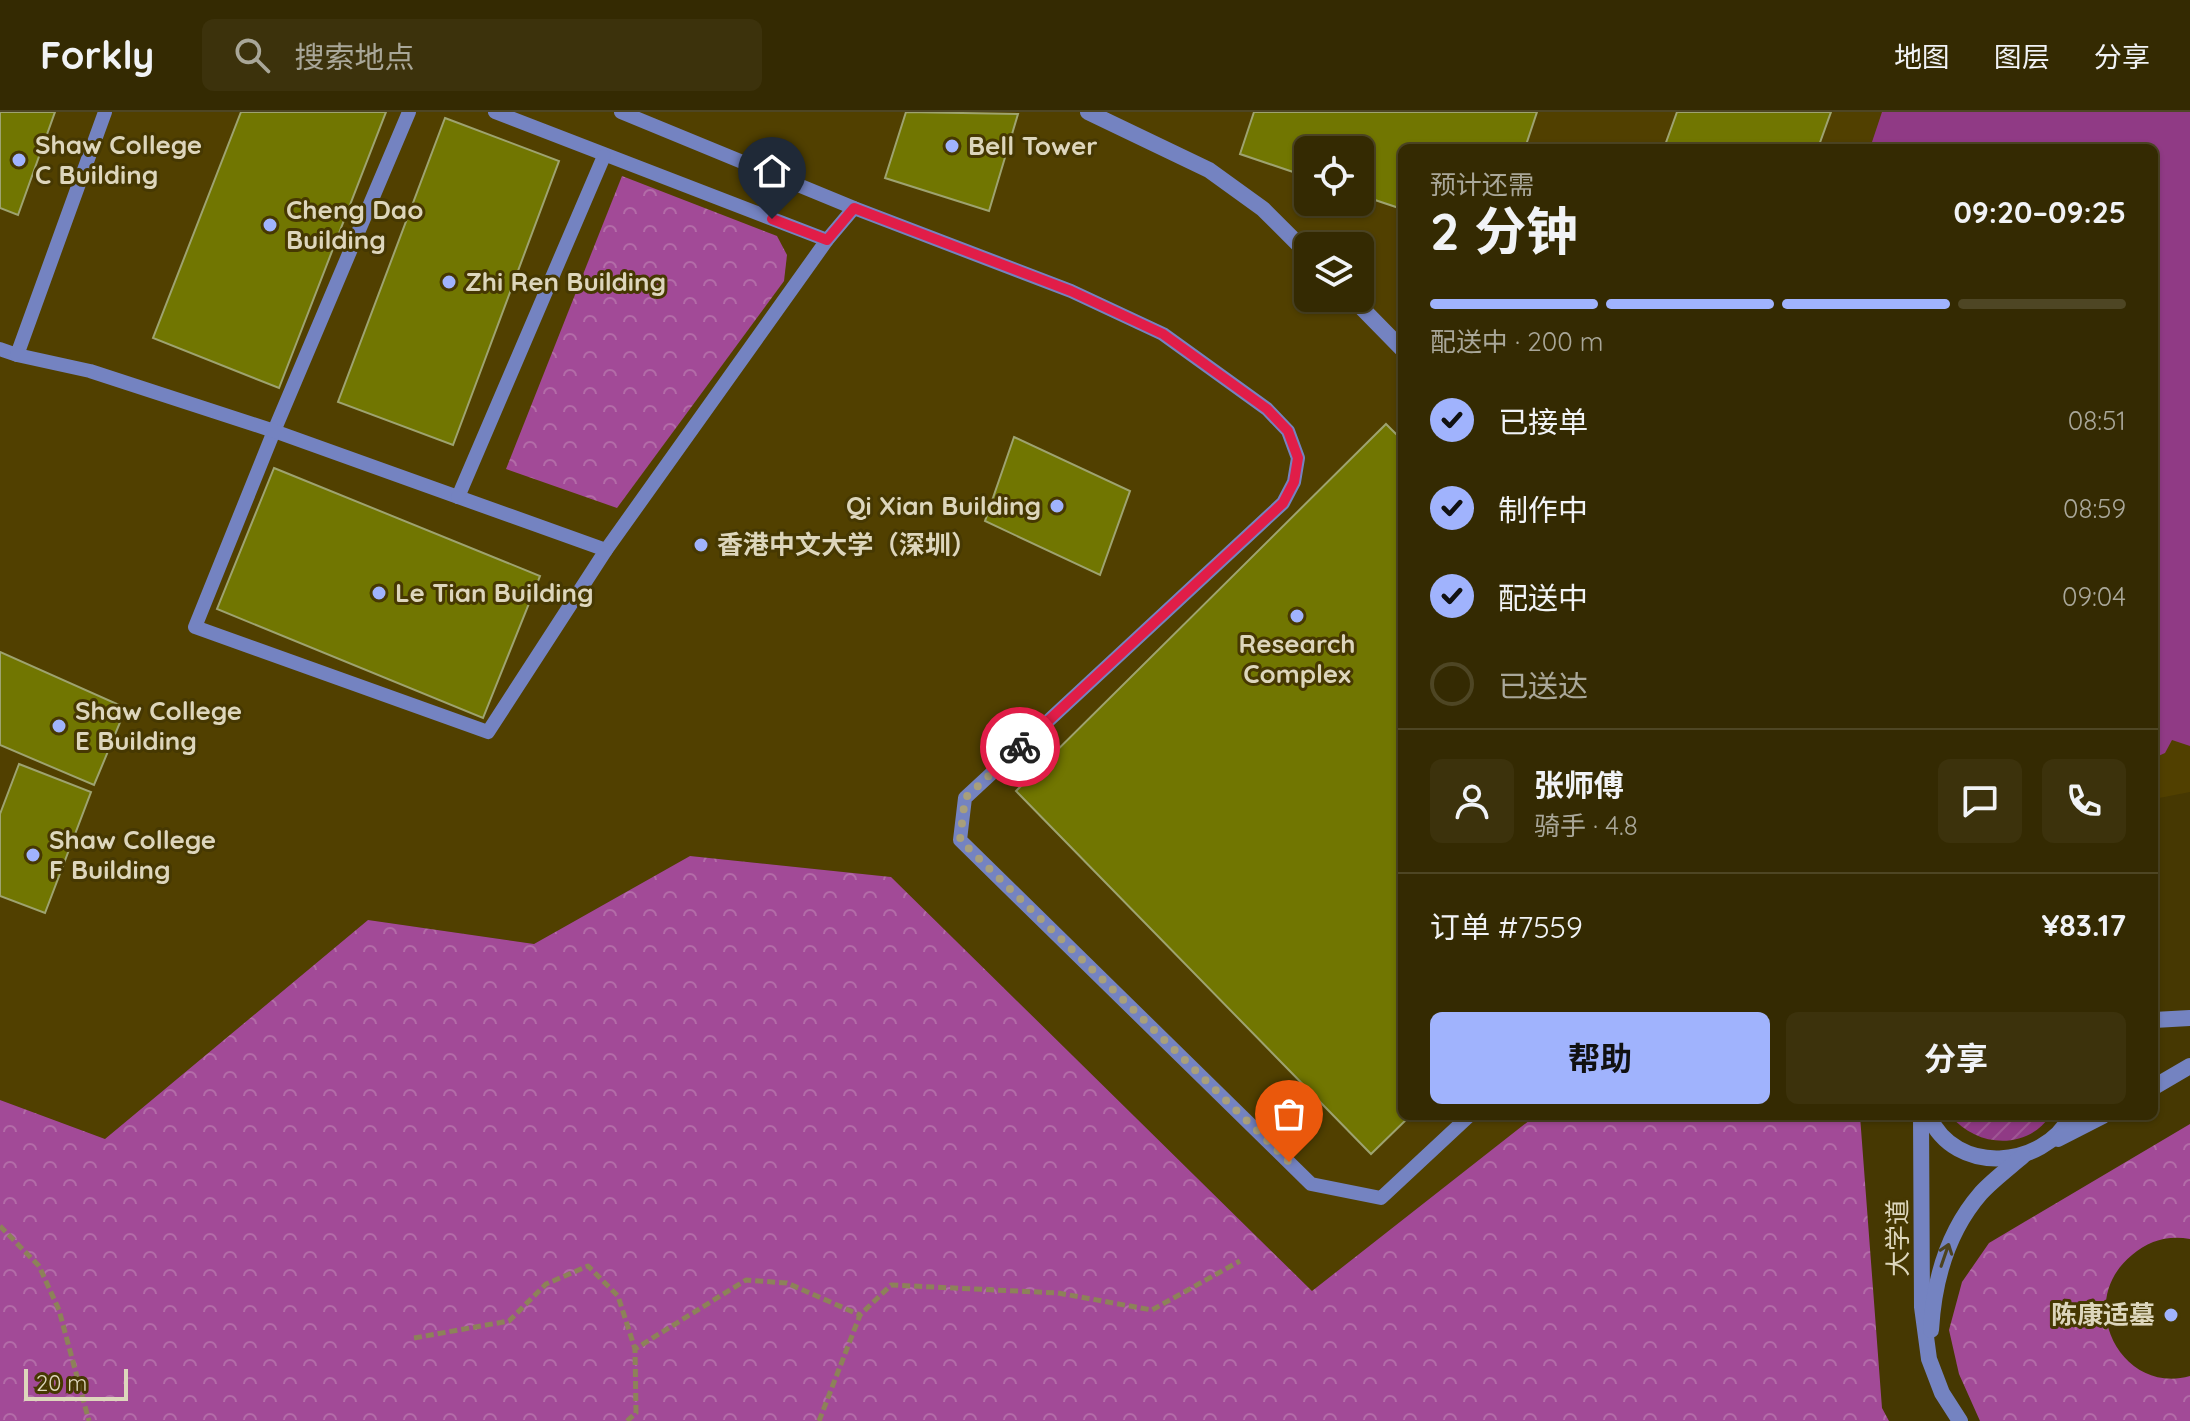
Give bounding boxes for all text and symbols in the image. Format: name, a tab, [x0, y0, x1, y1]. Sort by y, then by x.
search box	[202, 19, 762, 91]
text: Forkly	[40, 31, 154, 79]
icon: search	[230, 33, 274, 77]
text: 搜索地点	[294, 38, 414, 76]
text: 地图	[1894, 39, 1950, 74]
text: 图层	[1994, 39, 2050, 74]
text: 分享	[2094, 39, 2150, 74]
place label: Shaw College C Building	[35, 128, 202, 191]
place label: Bell Tower	[968, 129, 1098, 162]
map controls	[1294, 136, 1374, 312]
button: locate	[1294, 136, 1374, 216]
pin	[738, 137, 806, 219]
marker: Bell Tower	[943, 137, 961, 155]
icon: home	[750, 149, 794, 193]
marker: Shaw College C Building	[10, 151, 28, 169]
text: 预计还需	[1430, 168, 1534, 201]
place label: Cheng Dao Building	[286, 193, 423, 256]
text: 09:20–09:25	[1953, 193, 2126, 231]
text: 2 分钟	[1430, 198, 1578, 263]
marker: Cheng Dao Building	[261, 216, 279, 234]
button: layers	[1294, 232, 1374, 312]
place label: Zhi Ren Building	[465, 265, 666, 298]
marker: Zhi Ren Building	[440, 273, 458, 291]
text: 配送中 · 200 m	[1430, 325, 1603, 358]
icon: check	[1430, 398, 1474, 442]
text: 已接单	[1498, 403, 1588, 441]
text: 08:51	[2068, 404, 2126, 437]
icon: check	[1430, 486, 1474, 530]
place label: Qi Xian Building	[846, 489, 1041, 522]
text: 制作中	[1498, 491, 1588, 529]
text: 08:59	[2063, 492, 2126, 525]
marker: Qi Xian Building	[1048, 497, 1066, 515]
place label: 香港中文大学（深圳）	[717, 528, 977, 561]
marker: 香港中文大学（深圳）	[692, 536, 710, 554]
icon: check	[1430, 574, 1474, 618]
place label: Le Tian Building	[395, 576, 593, 609]
text: 配送中	[1498, 579, 1588, 617]
text: 09:04	[2062, 580, 2126, 613]
marker: Le Tian Building	[370, 584, 388, 602]
marker: Research Complex	[1288, 607, 1306, 625]
place label: Research Complex	[1239, 627, 1355, 690]
text: 已送达	[1498, 667, 1588, 705]
place label: Shaw College E Building	[75, 694, 242, 757]
courier	[980, 707, 1060, 787]
marker: Shaw College E Building	[50, 717, 68, 735]
icon: bike	[998, 725, 1042, 769]
button: person	[1430, 759, 1514, 843]
button: chat	[1938, 759, 2022, 843]
button: phone	[2042, 759, 2126, 843]
text: 张师傅	[1534, 766, 1624, 804]
text: 骑手 · 4.8	[1534, 809, 1638, 842]
place label: Shaw College F Building	[49, 823, 216, 886]
marker: Shaw College F Building	[24, 846, 42, 864]
text: ¥83.17	[2041, 906, 2126, 944]
text: 订单 #7559	[1430, 908, 1583, 946]
button: 帮助	[1430, 1012, 1770, 1104]
button: 分享	[1786, 1012, 2126, 1104]
pin	[1255, 1080, 1323, 1162]
icon: bag	[1267, 1092, 1311, 1136]
street label: 大学道	[1881, 1199, 1914, 1277]
one-way arrow	[1939, 1243, 1954, 1268]
place label: 陈康适墓	[2051, 1298, 2155, 1331]
marker: 陈康适墓	[2162, 1306, 2180, 1324]
scale bar	[24, 1365, 128, 1401]
text: 20 m	[36, 1369, 87, 1397]

